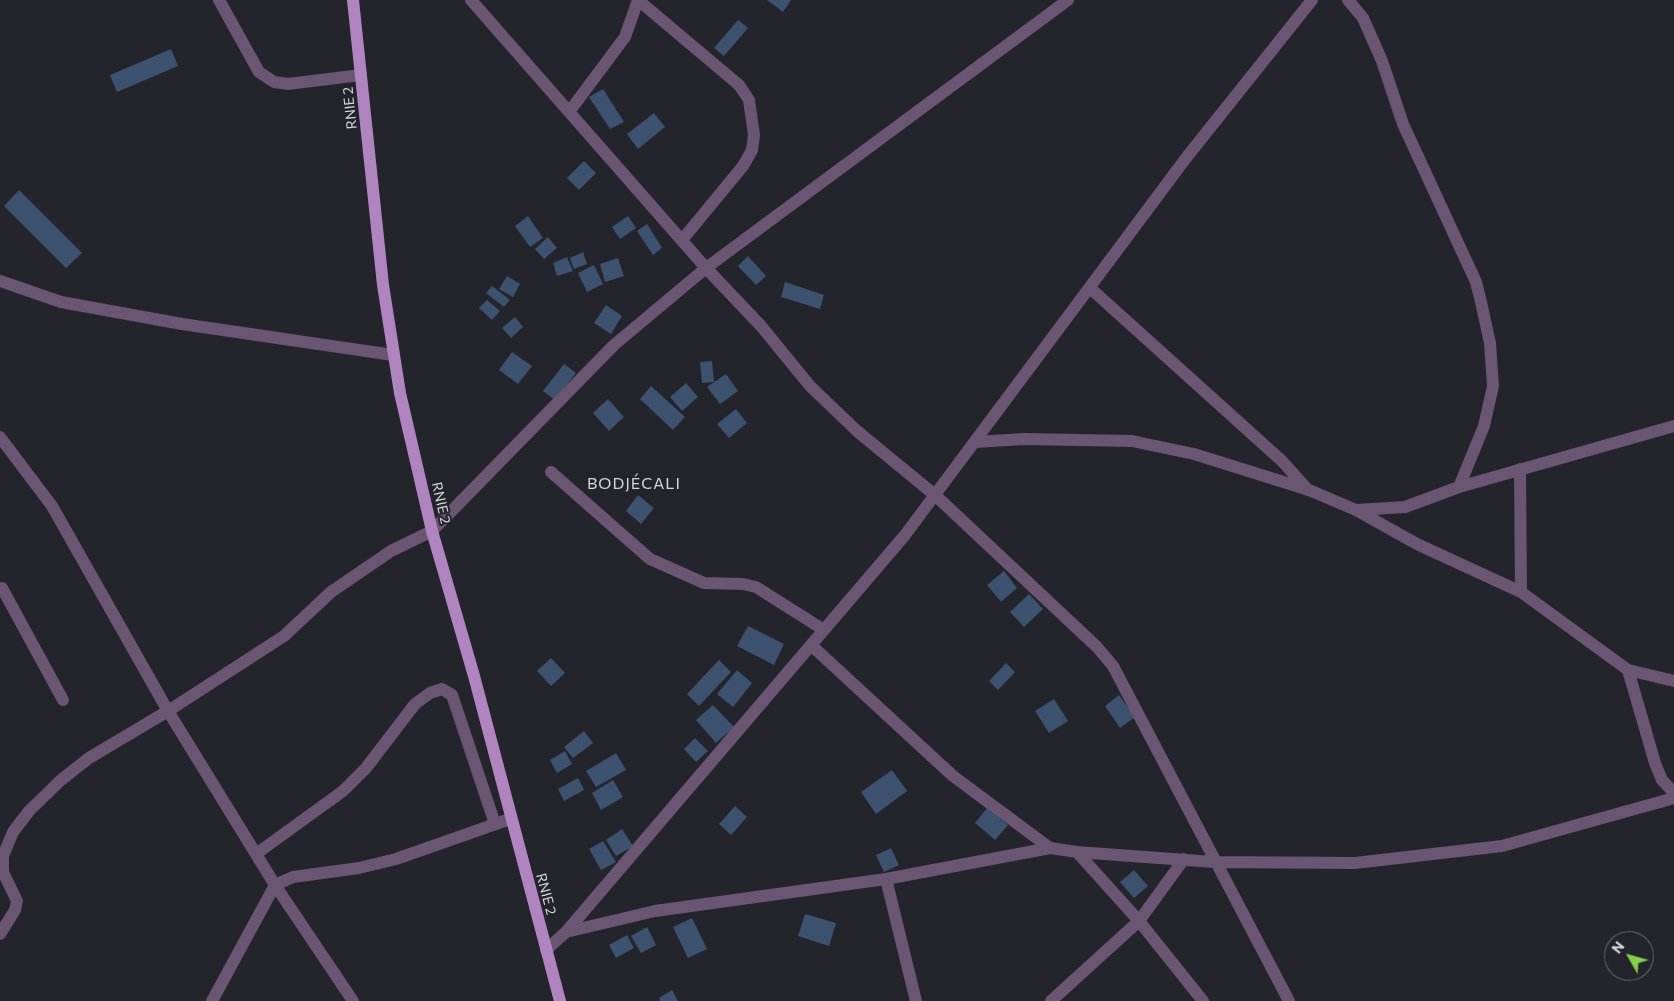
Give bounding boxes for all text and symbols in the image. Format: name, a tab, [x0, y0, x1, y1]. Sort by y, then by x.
street label: RNIE 2	[339, 86, 361, 130]
district label: BODJÉCALI	[586, 474, 682, 494]
street label: RNIE 2	[428, 480, 454, 526]
street label: RNIE 2	[532, 871, 560, 917]
north arrow	[1604, 931, 1654, 981]
text: N	[1608, 938, 1628, 956]

